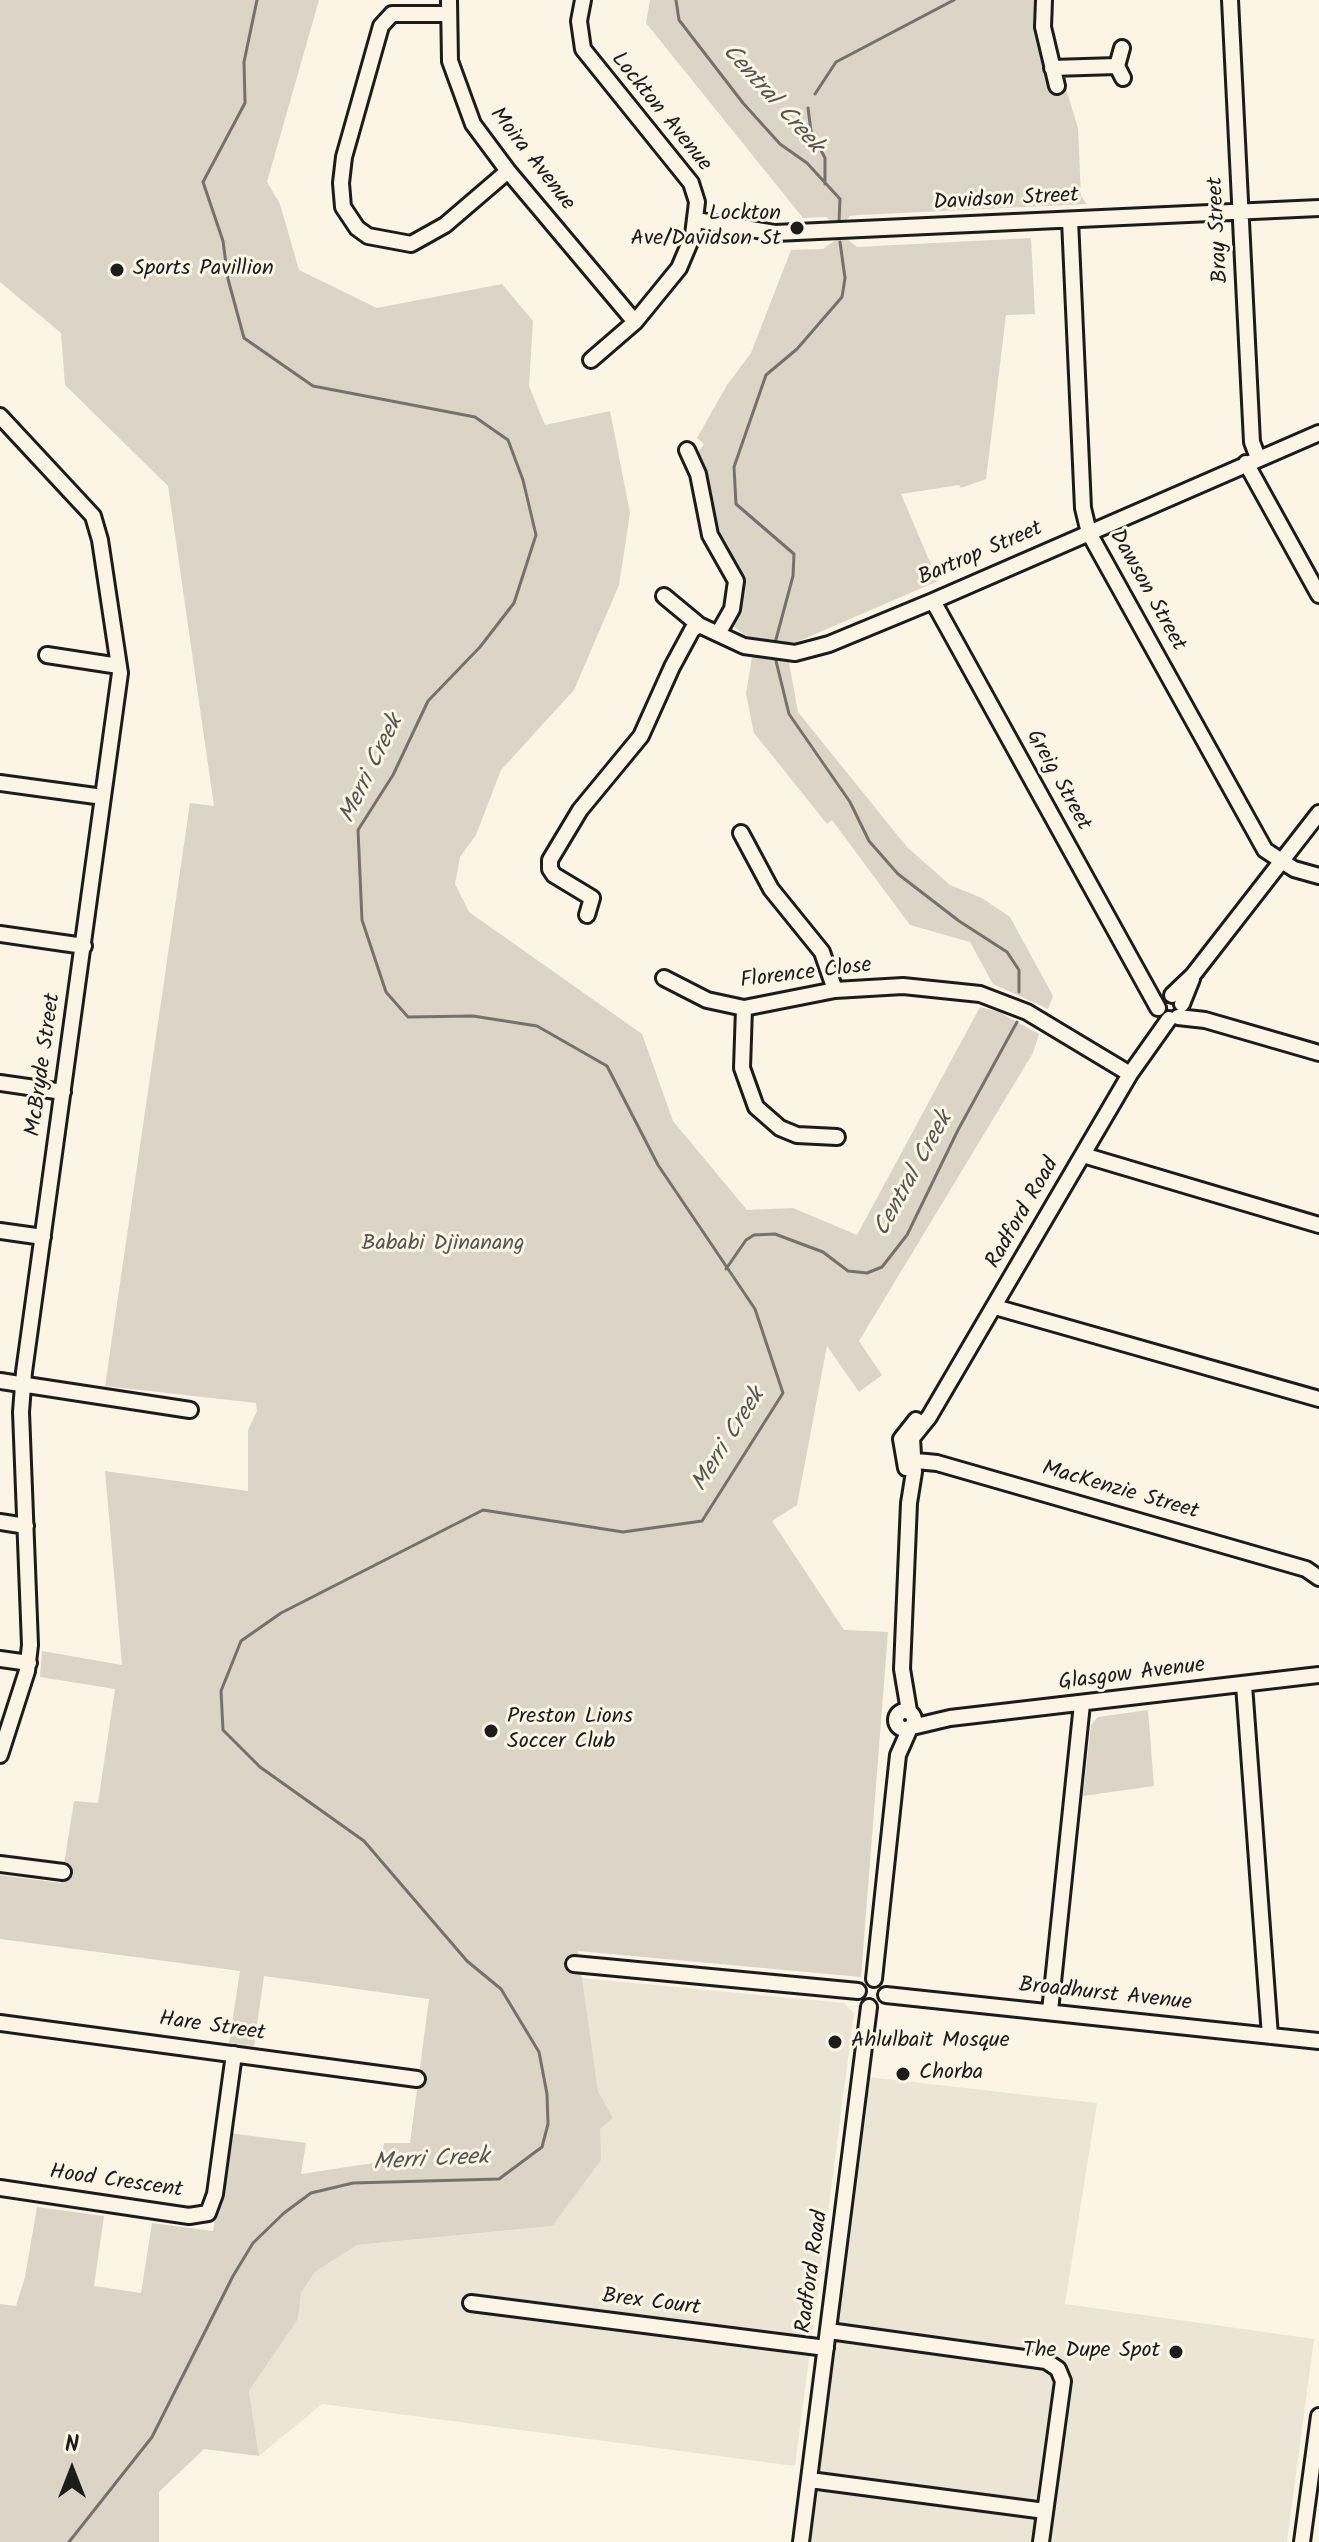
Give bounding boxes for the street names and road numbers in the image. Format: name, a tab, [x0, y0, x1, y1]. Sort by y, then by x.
street label: Lockton Avenue	[604, 48, 716, 178]
street label: Moira Avenue	[483, 103, 579, 217]
street label: Bray Street	[1204, 176, 1236, 284]
street label: Davidson Street	[933, 184, 1079, 218]
street label: Bartrop Street	[915, 517, 1047, 593]
street label: Dawson Street	[1102, 526, 1190, 656]
street label: Greig Street	[1019, 726, 1095, 836]
street label: Florence Close	[739, 954, 873, 996]
street label: McBryde Street	[22, 992, 68, 1138]
street label: Radford Road	[982, 1154, 1066, 1274]
street label: MacKenzie Street	[1039, 1457, 1201, 1527]
street label: Glasgow Avenue	[1057, 1654, 1207, 1698]
street label: Broadhurst Avenue	[1017, 1974, 1193, 2018]
street label: Hare Street	[157, 2007, 267, 2049]
street label: Hood Crescent	[48, 2161, 184, 2205]
street label: Radford Road	[792, 2209, 836, 2335]
street label: Brex Court	[600, 2285, 702, 2323]

